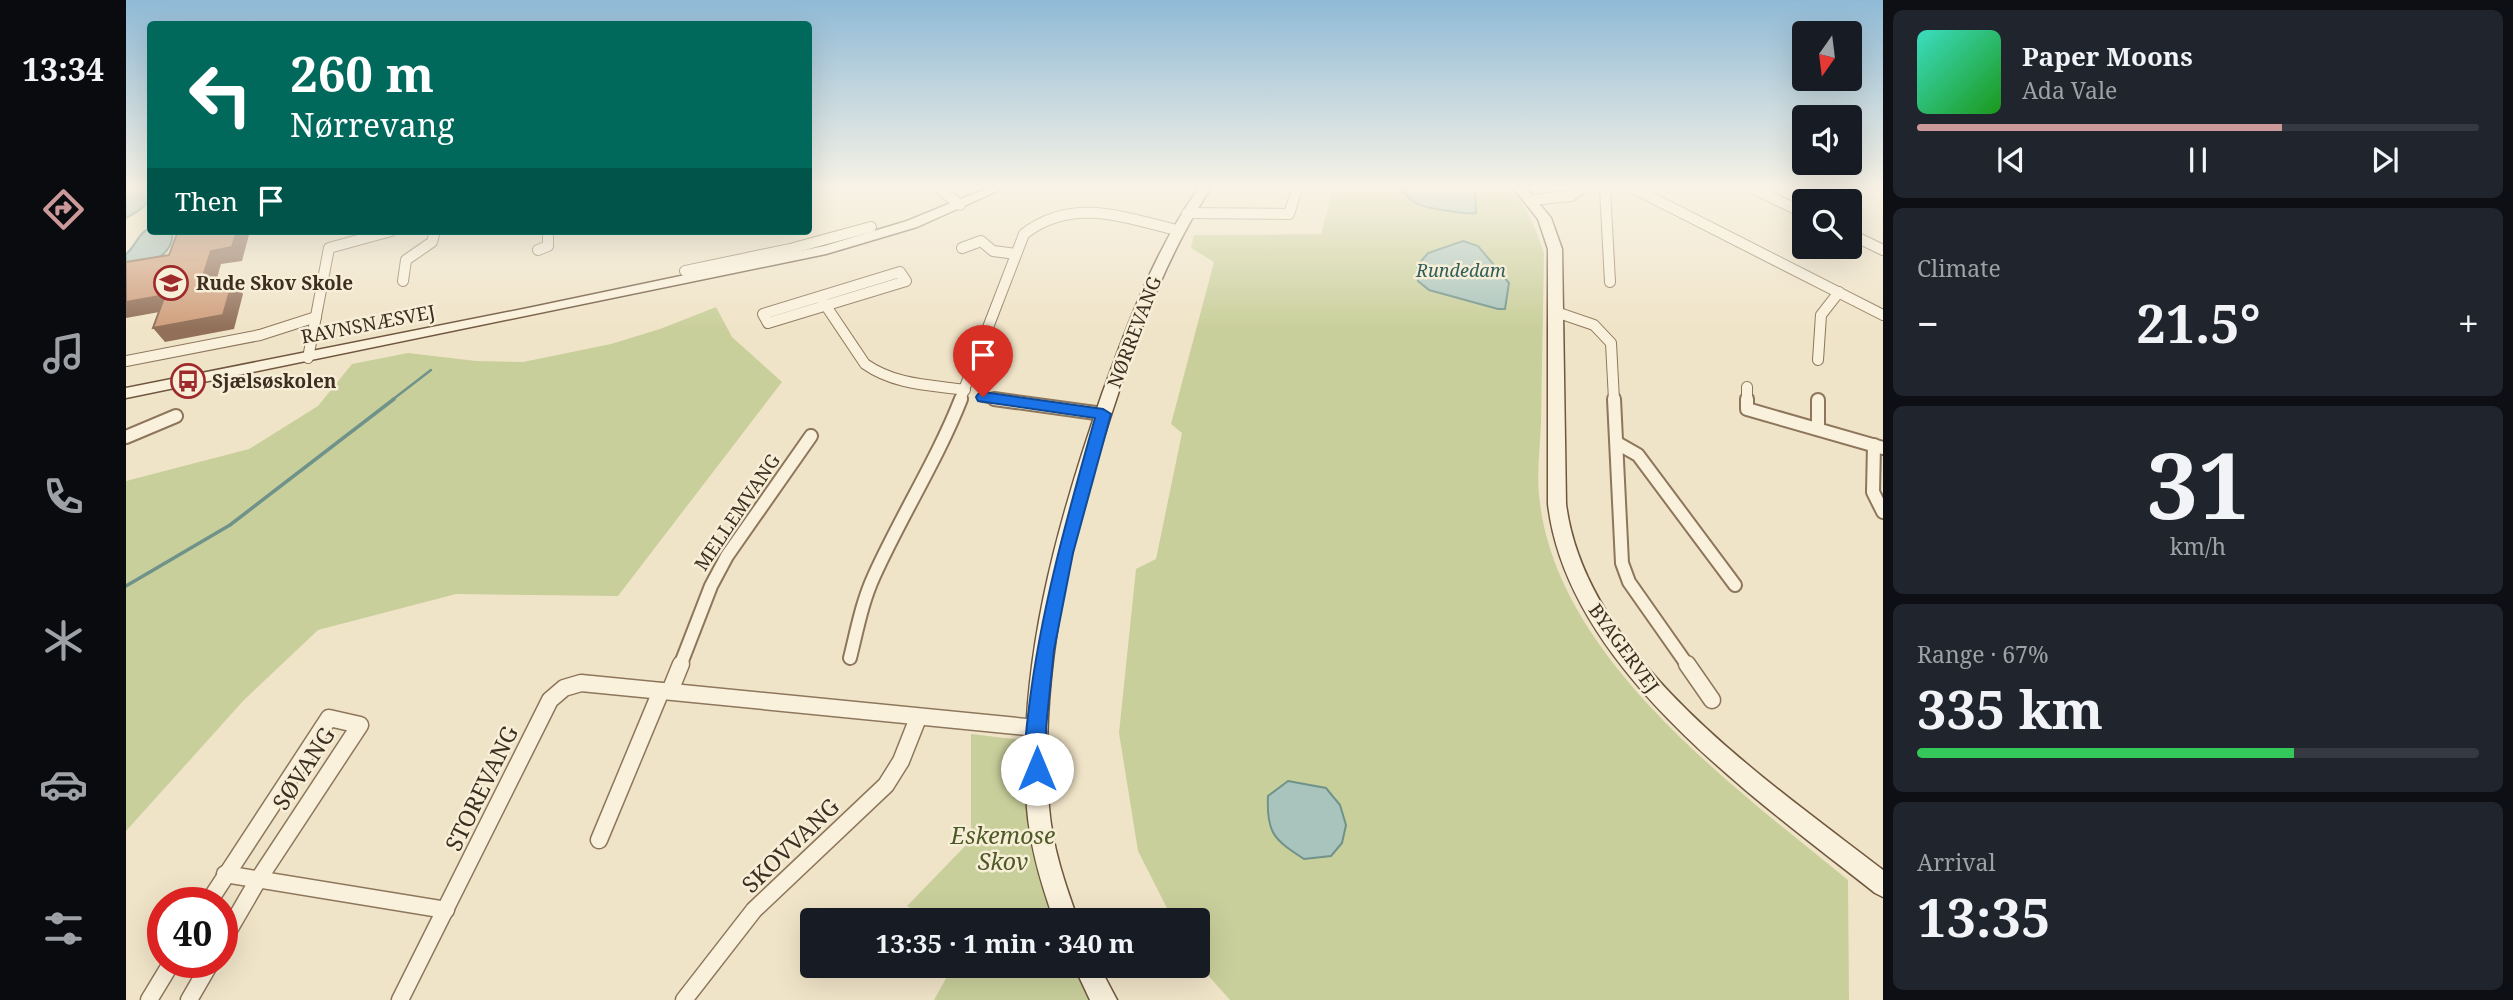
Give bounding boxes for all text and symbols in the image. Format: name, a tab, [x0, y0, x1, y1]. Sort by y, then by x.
north arrow	[1792, 21, 1862, 91]
map controls	[1792, 21, 1862, 259]
text: Paper Moons	[2022, 38, 2193, 74]
text: 260 m	[290, 40, 434, 106]
text: 13:34	[22, 47, 104, 90]
icon: left	[175, 49, 266, 140]
text: Ada Vale	[2022, 74, 2117, 106]
text: Nørrevang	[290, 103, 455, 146]
button: sound	[1792, 105, 1862, 175]
icon: previous	[1992, 141, 2030, 179]
icon: pause	[2179, 141, 2217, 179]
icon: next	[2366, 141, 2404, 179]
icon: arrive	[252, 182, 290, 220]
text: Then	[175, 183, 238, 219]
icon: directions	[39, 185, 88, 234]
button: search	[1792, 189, 1862, 259]
text: Climate	[1917, 252, 2001, 284]
water label: Rundedam	[1415, 258, 1506, 282]
school or university icon: Rude Skov Skole	[152, 264, 190, 302]
place label: Rude Skov Skole	[196, 270, 353, 296]
street label: NØRREVANG	[1101, 272, 1167, 392]
text: 21.5°	[2136, 287, 2261, 358]
text: −	[1917, 297, 1939, 349]
text: +	[2458, 297, 2479, 349]
street label: RAVNSNÆSVEJ	[299, 298, 437, 350]
pin	[953, 325, 1013, 397]
icon: music	[39, 329, 88, 378]
icon: arrive	[964, 336, 1002, 374]
bus stop icon: Sjælsøskolen	[169, 362, 207, 400]
place label: Sjælsøskolen	[212, 368, 337, 394]
text: 31	[2147, 422, 2249, 546]
street label: MELLEMVANG	[688, 448, 786, 576]
icon: phone	[39, 472, 88, 521]
text: km/h	[2170, 530, 2226, 562]
street label: BYAGERVEJ	[1583, 598, 1665, 698]
icon: climate	[39, 616, 88, 665]
text: Range · 67%	[1917, 638, 2049, 670]
text: 335 km	[1917, 673, 2103, 744]
street label: SØVANG	[264, 720, 342, 816]
street label: STOREVANG	[437, 720, 525, 856]
position arrow	[1000, 732, 1074, 806]
icon: car	[39, 760, 88, 809]
street label: SKOVVANG	[734, 790, 846, 900]
park label: Eskemose Skov	[950, 819, 1055, 877]
text: Arrival	[1917, 846, 1996, 878]
text: 13:35	[1917, 881, 2050, 952]
speed limit sign: 40	[147, 887, 238, 978]
icon: filters	[39, 904, 88, 953]
text: 13:35 · 1 min · 340 m	[875, 925, 1135, 961]

